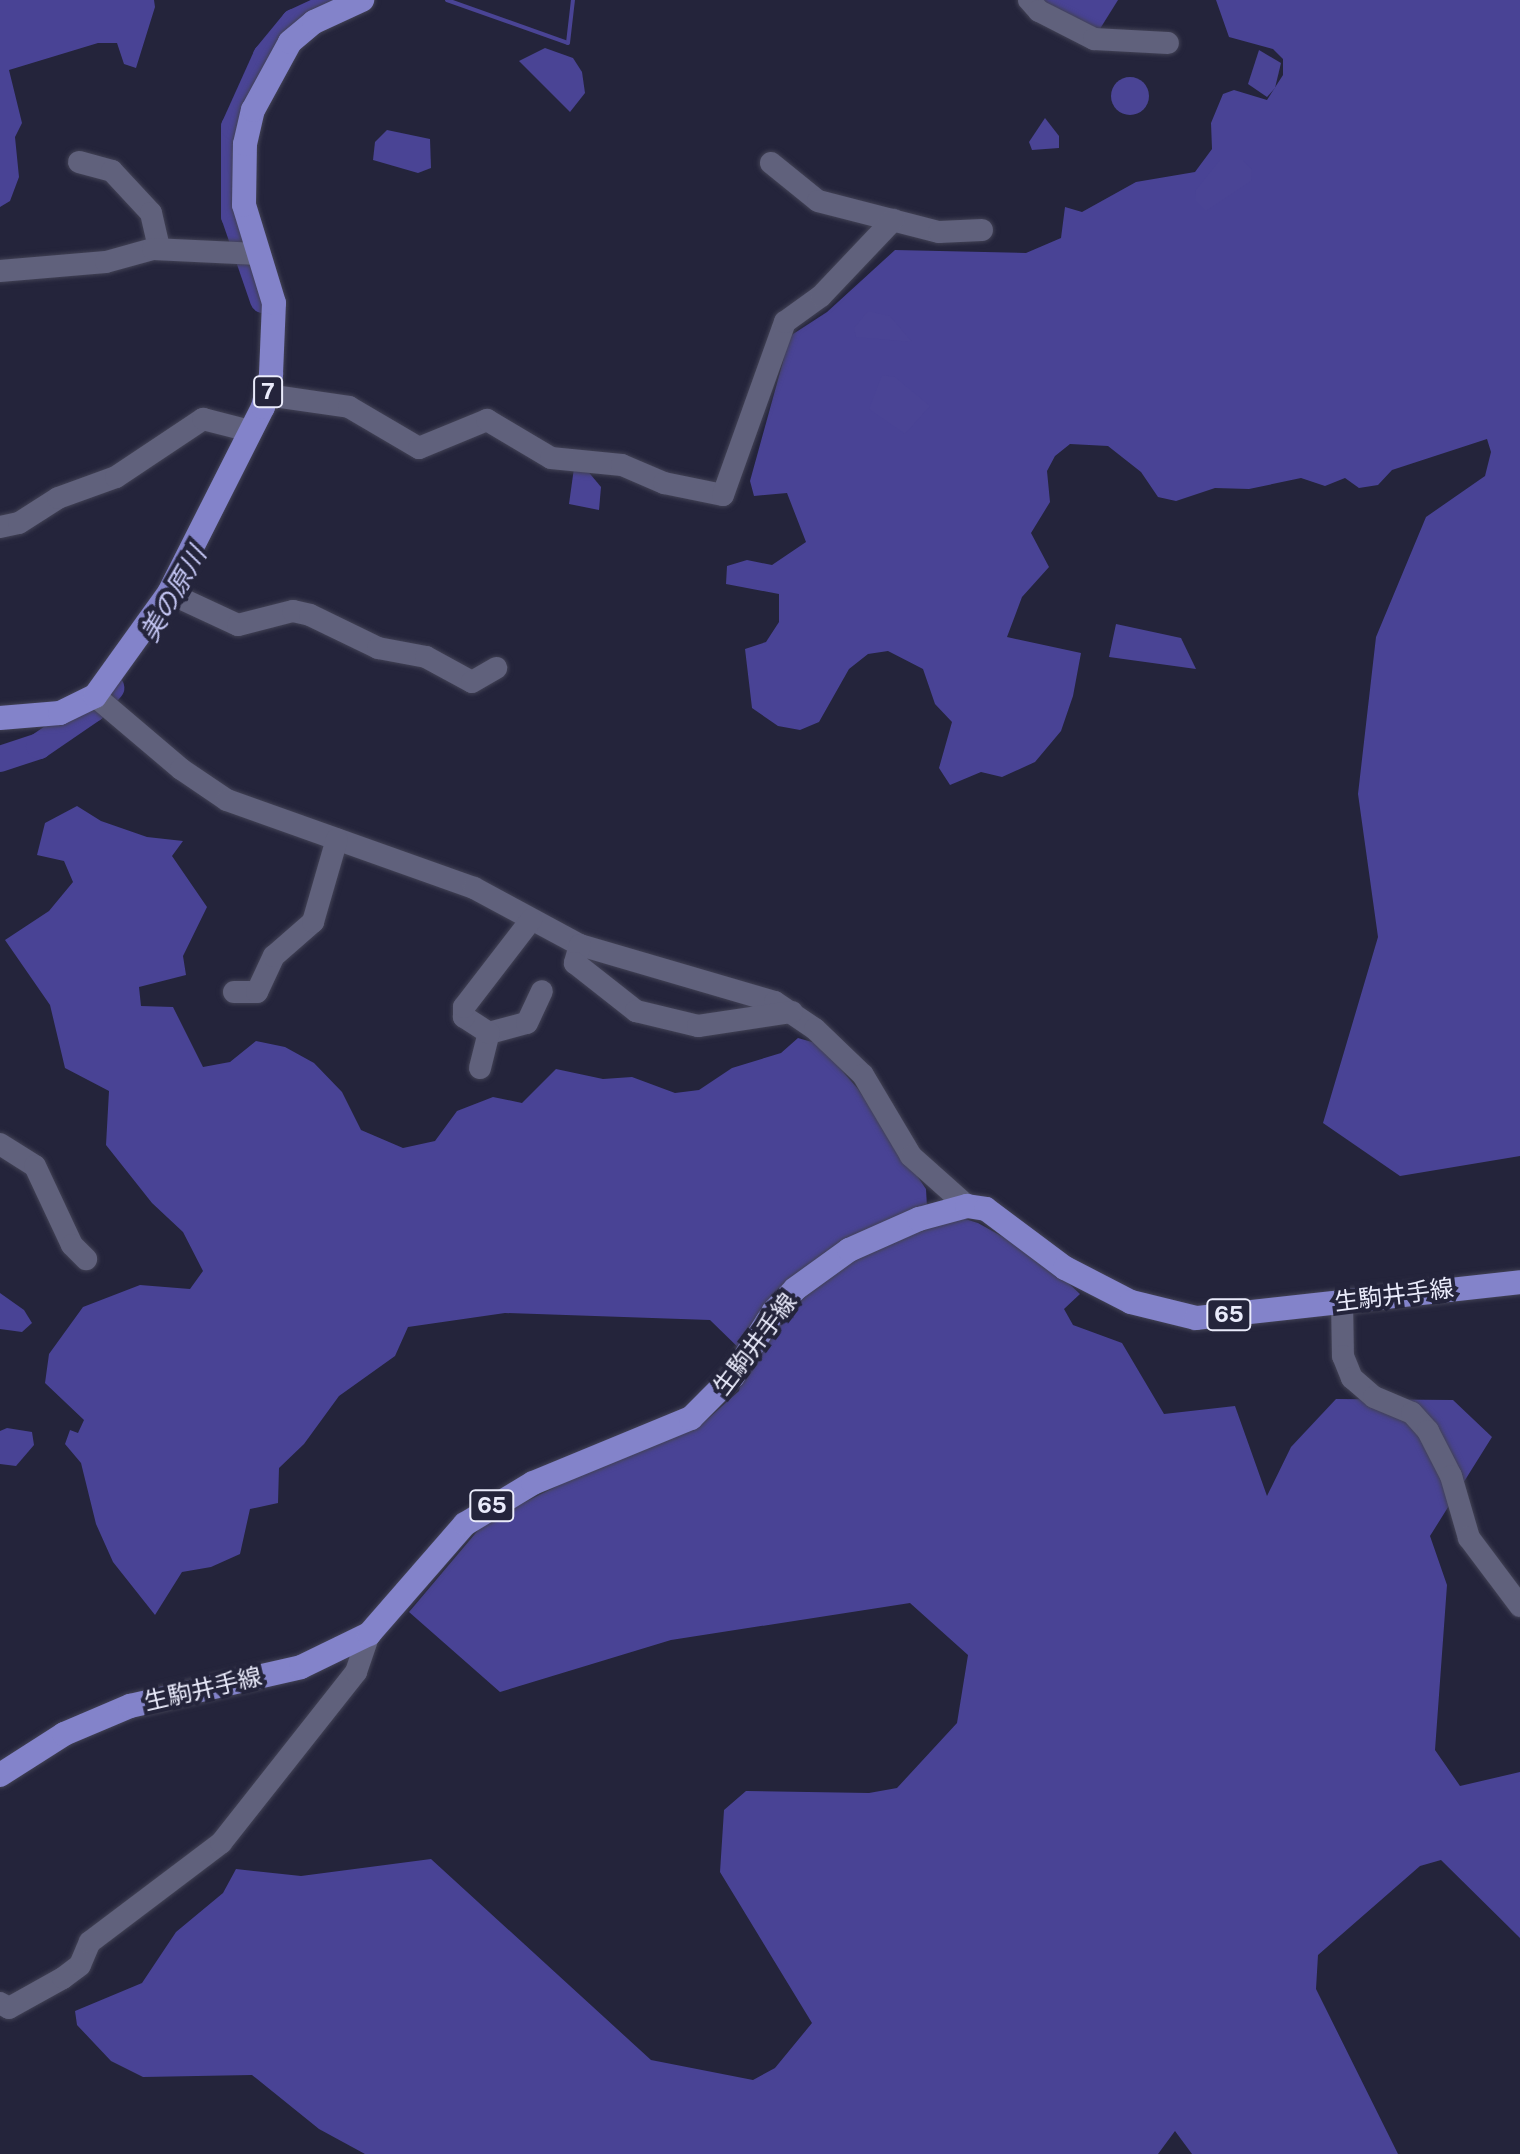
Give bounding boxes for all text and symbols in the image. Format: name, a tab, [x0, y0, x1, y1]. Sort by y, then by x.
road number: 7	[252, 374, 284, 410]
water label: 美の原川	[133, 541, 213, 647]
street label: 生駒井手線	[1333, 1273, 1455, 1317]
street label: 生駒井手線	[707, 1287, 803, 1401]
road number: 65	[1205, 1297, 1253, 1333]
road number: 65	[468, 1488, 516, 1524]
street label: 生駒井手線	[141, 1661, 265, 1717]

